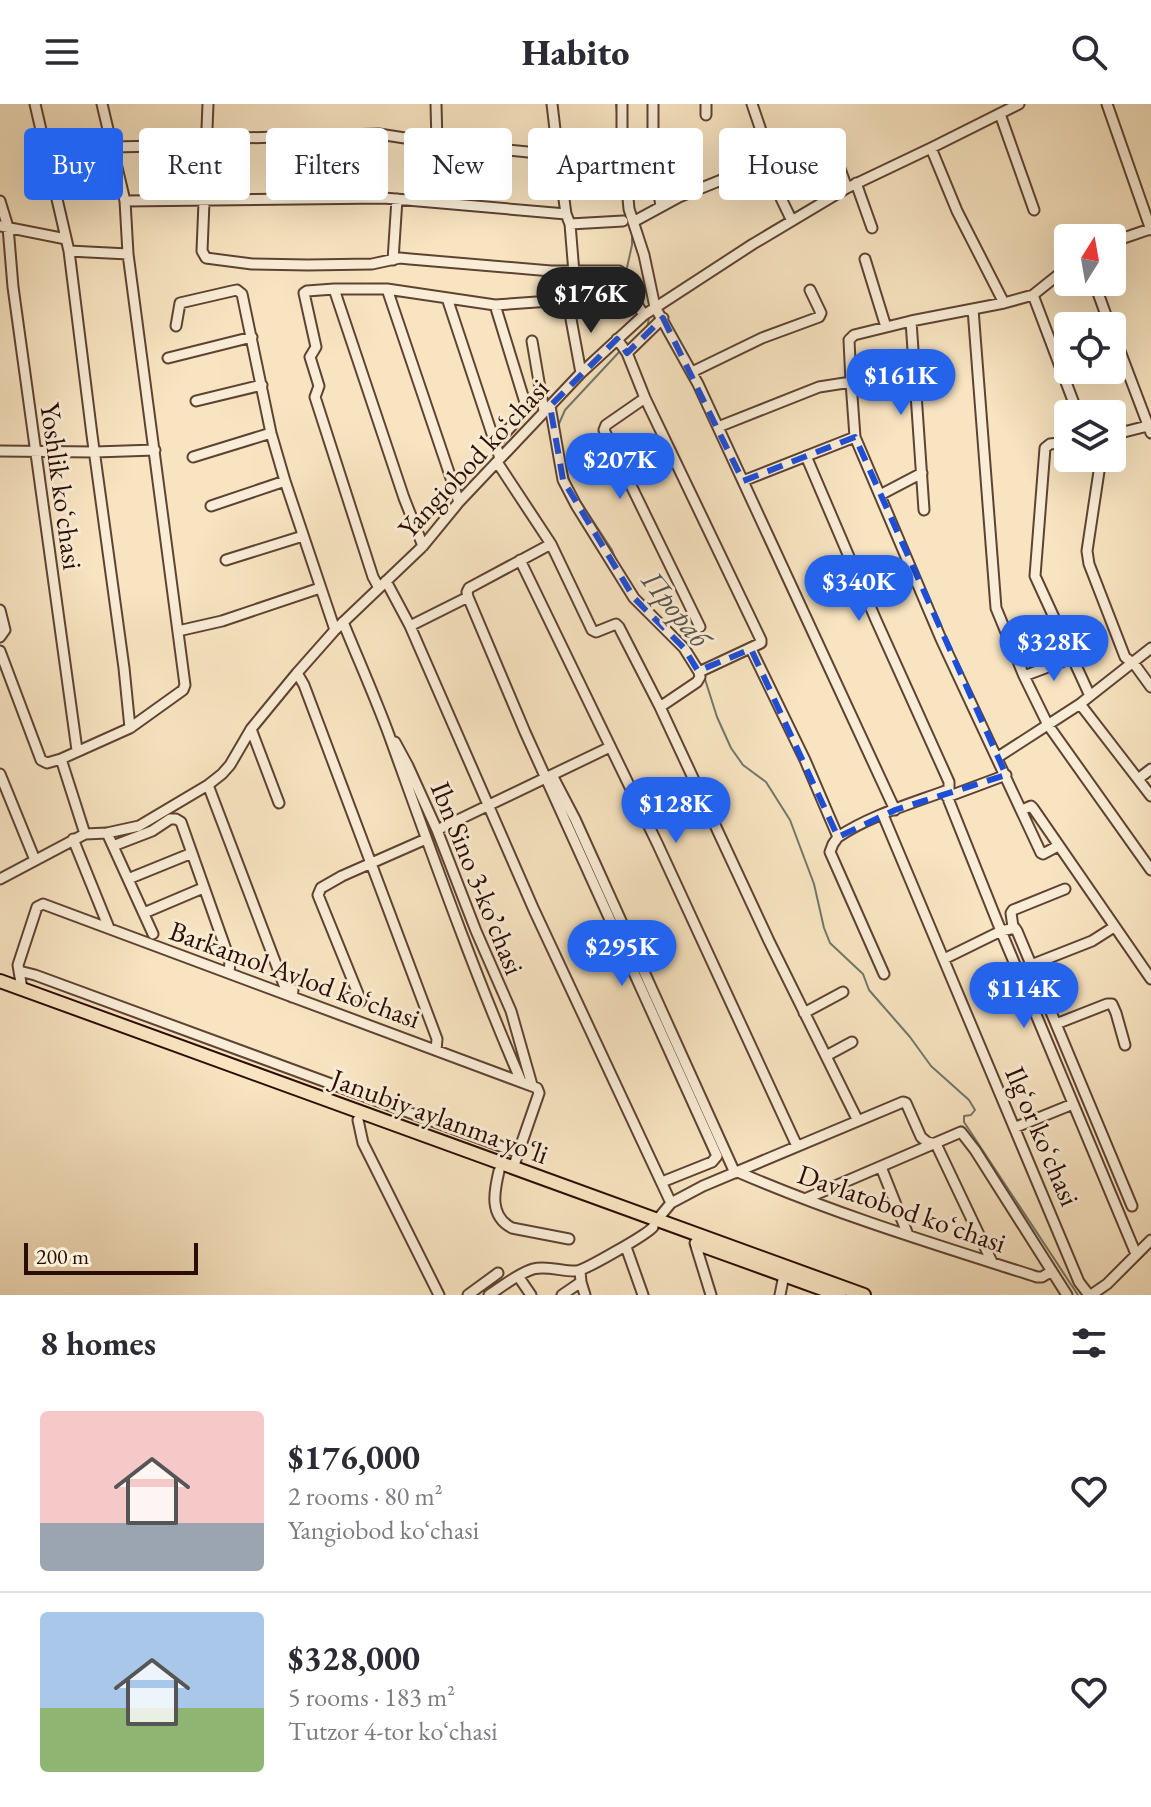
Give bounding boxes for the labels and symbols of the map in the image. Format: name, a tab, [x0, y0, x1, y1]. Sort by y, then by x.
north arrow	[1054, 224, 1126, 296]
pin: $176K	[535, 267, 647, 335]
pin: $161K	[845, 349, 957, 417]
street label: Yangiobod koʻchasi	[390, 370, 556, 546]
street label: Yoshlik koʻchasi	[32, 400, 92, 572]
pin: $207K	[564, 433, 676, 501]
pin: $340K	[803, 555, 915, 623]
water label: Прораб	[633, 561, 722, 658]
pin: $328K	[998, 615, 1110, 683]
street label: Ibn Sino 3-koʼchasi	[423, 776, 533, 980]
pin: $128K	[620, 777, 732, 845]
street label: Barkamol Avlod koʻchasi	[165, 912, 425, 1036]
pin: $295K	[566, 920, 678, 988]
pin: $114K	[968, 962, 1080, 1030]
street label: Janubiy aylanma yoʻli	[325, 1059, 554, 1172]
street label: Ilgʻor koʻchasi	[997, 1061, 1089, 1211]
street label: Davlatobod koʻchasi	[793, 1155, 1011, 1261]
scale bar	[24, 1239, 198, 1275]

